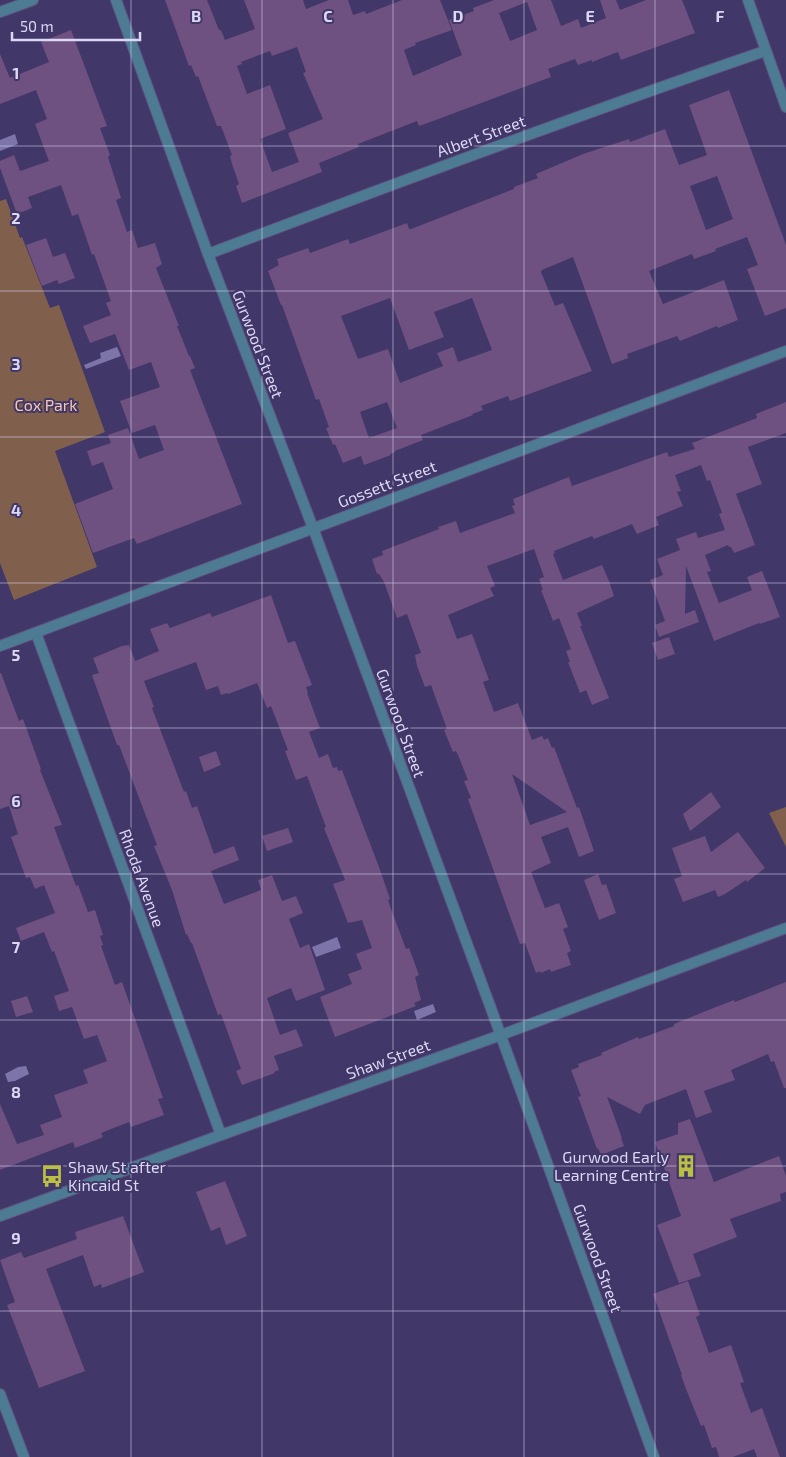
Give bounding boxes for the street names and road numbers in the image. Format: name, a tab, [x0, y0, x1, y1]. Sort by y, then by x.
street label: Albert Street	[434, 111, 528, 160]
street label: Gurwood Street	[229, 287, 288, 400]
street label: Gossett Street	[335, 456, 439, 511]
street label: Gurwood Street	[373, 666, 430, 780]
street label: Rhoda Avenue	[116, 826, 169, 929]
street label: Shaw Street	[343, 1035, 432, 1082]
street label: Gurwood Street	[570, 1201, 627, 1315]

